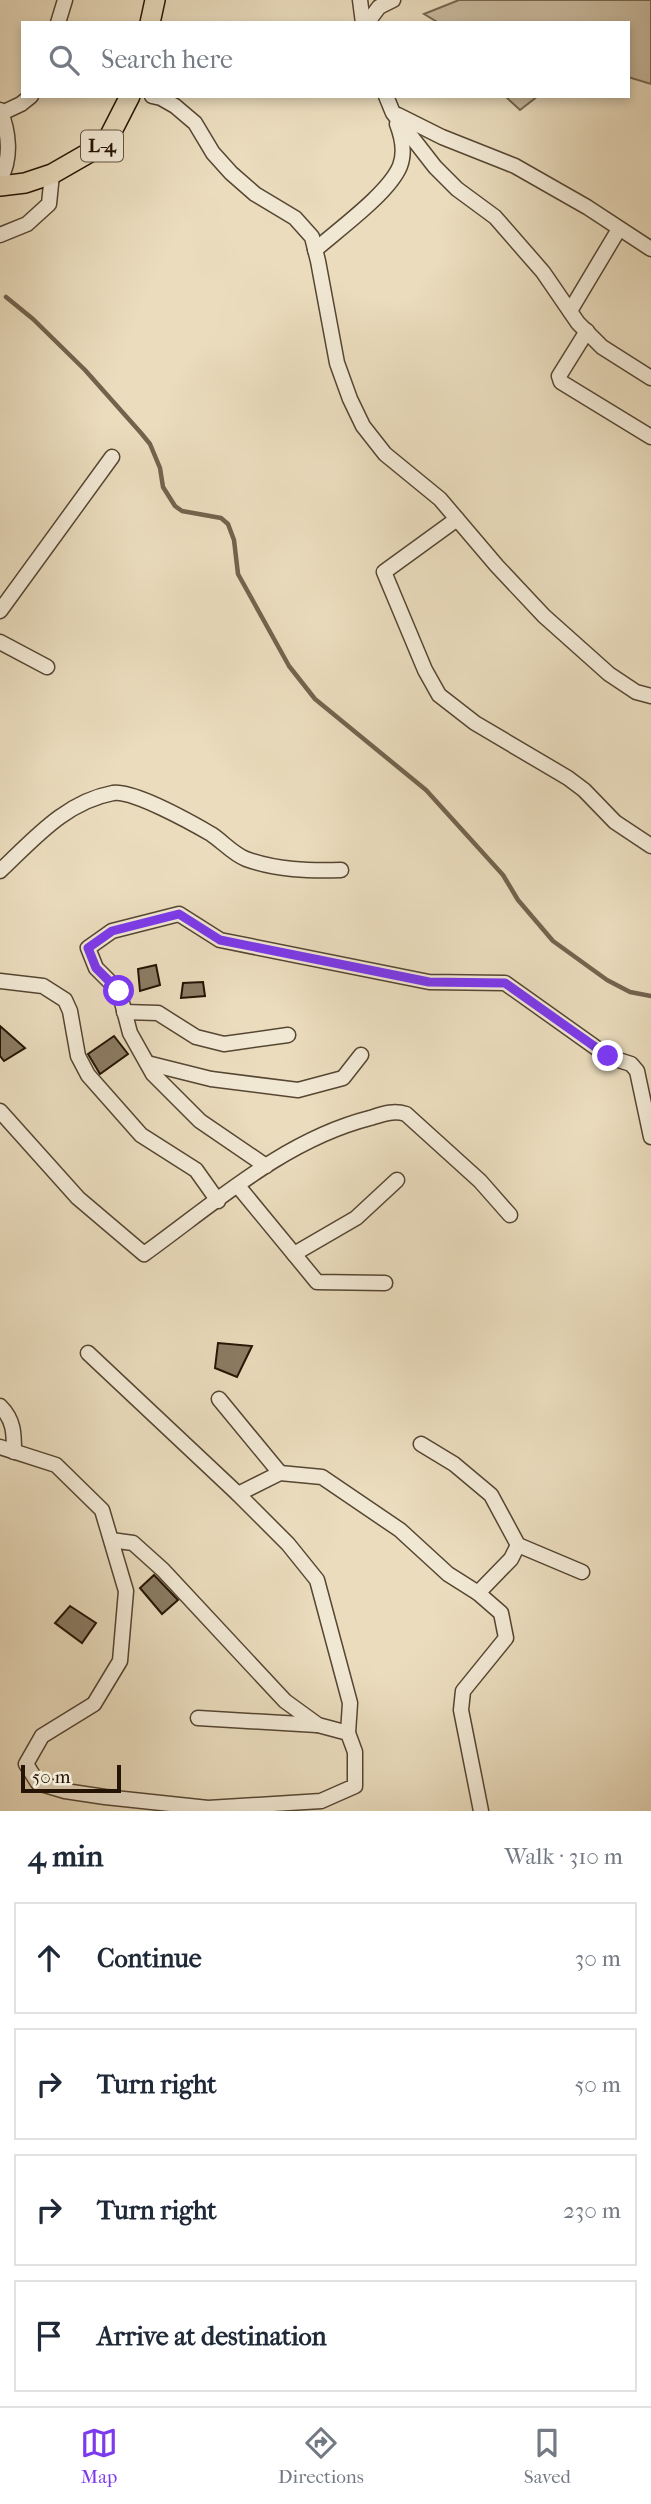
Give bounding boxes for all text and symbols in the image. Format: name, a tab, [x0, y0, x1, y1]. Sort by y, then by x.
search box	[21, 21, 630, 98]
icon: search	[45, 41, 83, 79]
text: Search here	[101, 44, 233, 75]
road number: L-4	[81, 130, 123, 162]
route start	[103, 975, 134, 1006]
route end	[592, 1040, 623, 1071]
scale bar	[21, 1762, 121, 1794]
text: 50 m	[32, 1766, 71, 1788]
text: 4 min	[28, 1839, 103, 1874]
text: Walk · 310 m	[504, 1843, 623, 1870]
icon: ahead	[30, 1939, 68, 1977]
text: Continue	[97, 1943, 202, 1974]
text: 30 m	[575, 1945, 621, 1972]
icon: right	[30, 2065, 68, 2103]
text: Turn right	[97, 2069, 217, 2100]
text: 50 m	[574, 2071, 621, 2098]
icon: right	[30, 2191, 68, 2229]
text: Turn right	[97, 2195, 217, 2226]
text: 230 m	[563, 2197, 621, 2224]
icon: arrive	[30, 2317, 68, 2355]
text: Arrive at destination	[97, 2321, 327, 2352]
tab: Map	[80, 2424, 118, 2488]
tab: Directions	[278, 2424, 364, 2488]
tab: Saved	[524, 2424, 571, 2488]

